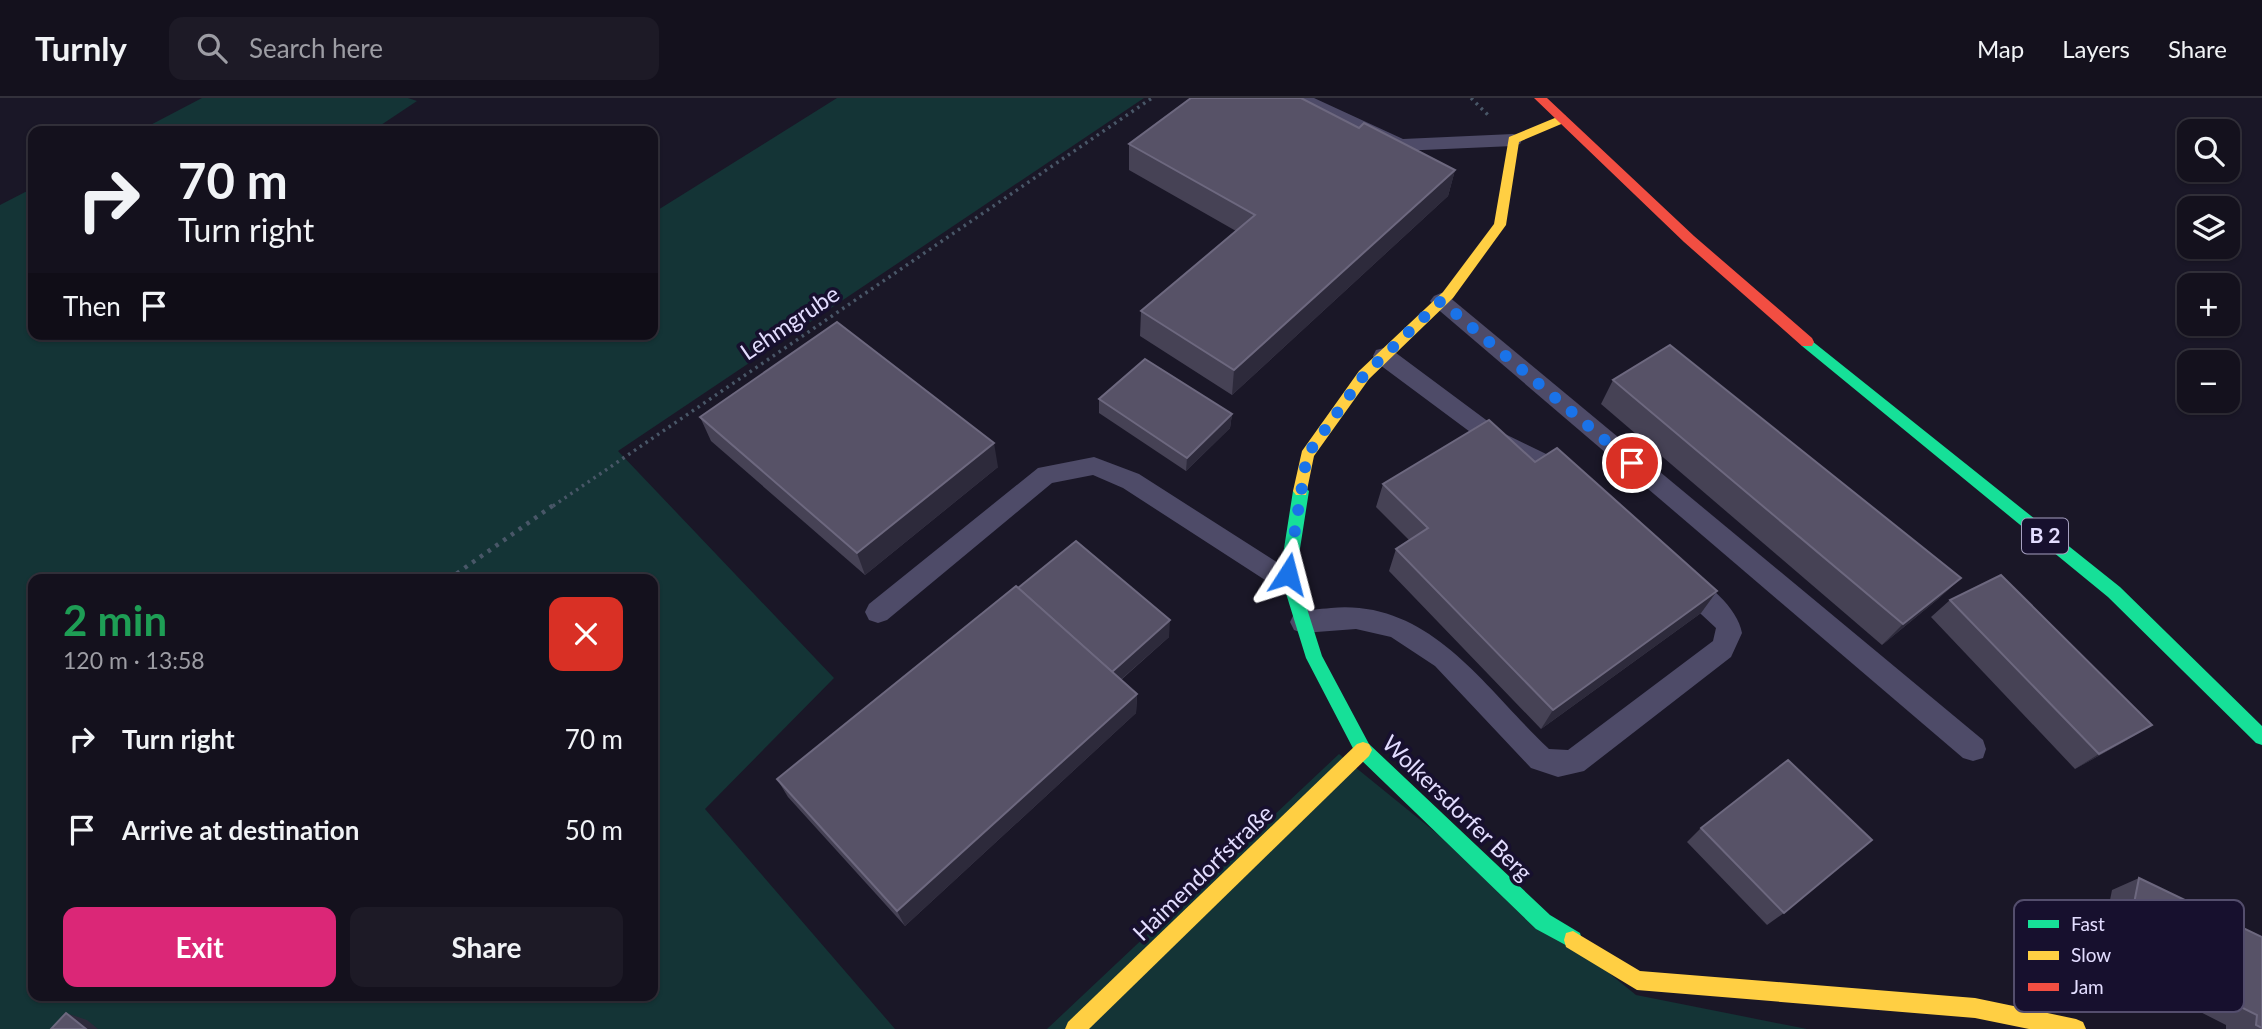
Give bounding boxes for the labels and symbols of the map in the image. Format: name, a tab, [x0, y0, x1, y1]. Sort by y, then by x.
street label: Lehmgrube	[735, 279, 844, 365]
pin	[1602, 433, 1662, 493]
road number: B 2	[2022, 518, 2068, 554]
position arrow	[1251, 537, 1325, 611]
street label: Wolkersdorfer Berg	[1377, 729, 1538, 886]
street label: Haimendorfstraße	[1126, 798, 1278, 946]
legend	[2014, 900, 2244, 1012]
text: Fast	[2071, 912, 2105, 935]
text: Slow	[2071, 943, 2111, 966]
text: Jam	[2071, 975, 2104, 998]

